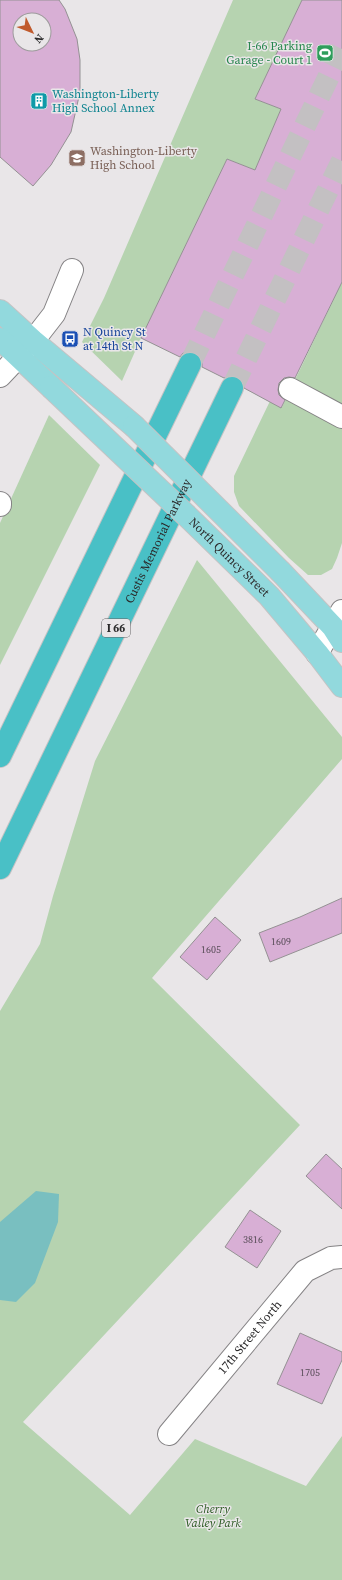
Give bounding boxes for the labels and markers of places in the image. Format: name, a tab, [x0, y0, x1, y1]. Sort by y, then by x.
place label: I-66 Parking Garage - Court 1	[226, 38, 312, 68]
sports icon: I-66 Parking Garage - Court 1	[315, 43, 335, 63]
place label: Washington-Liberty High School Annex	[52, 86, 160, 116]
building icon: Washington-Liberty High School Annex	[29, 91, 49, 111]
place label: Washington-Liberty High School	[90, 143, 198, 173]
school or university icon: Washington-Liberty High School	[67, 148, 87, 168]
place label: N Quincy St at 14th St N	[83, 324, 146, 354]
bus stop icon: N Quincy St at 14th St N	[60, 329, 80, 349]

